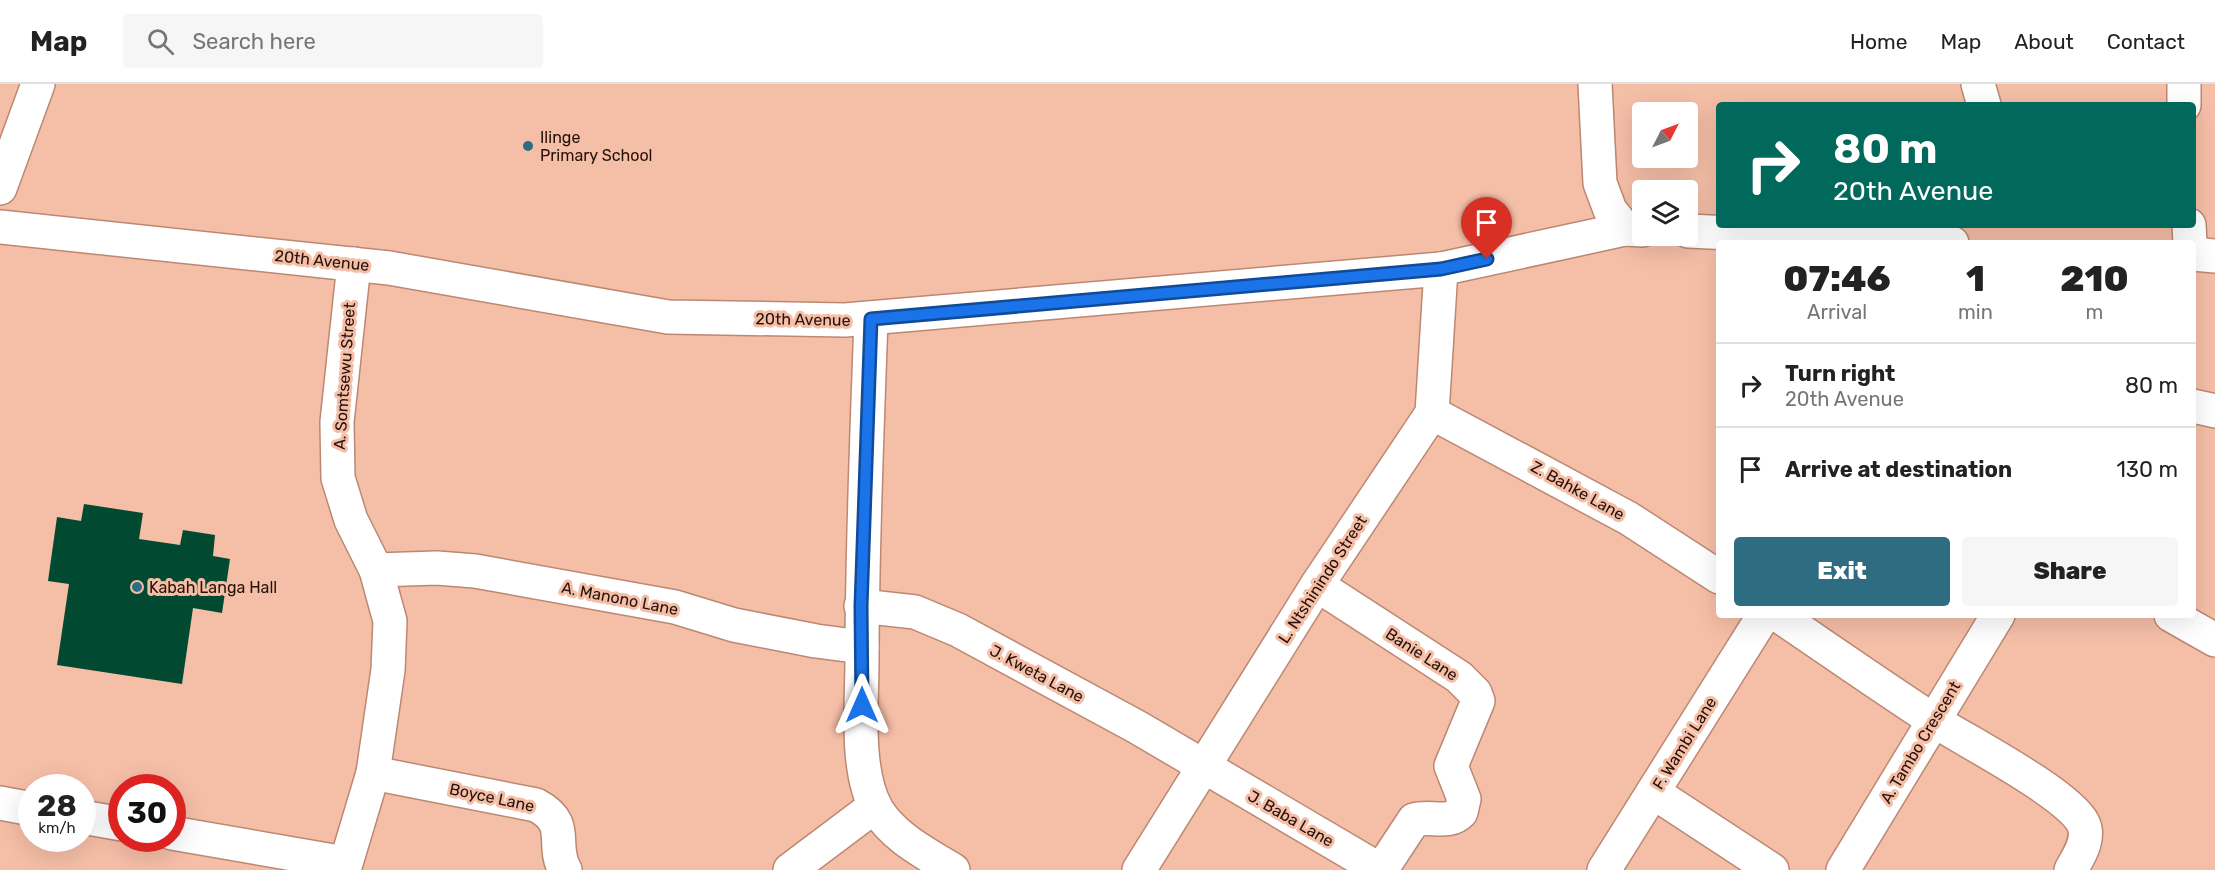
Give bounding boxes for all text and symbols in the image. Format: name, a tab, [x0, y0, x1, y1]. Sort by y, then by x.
search box	[123, 14, 543, 68]
text: Map	[30, 25, 87, 58]
icon: search	[144, 25, 177, 58]
text: Search here	[192, 28, 316, 55]
text: Home	[1850, 29, 1907, 54]
text: Map	[1940, 29, 1981, 54]
text: About	[2014, 29, 2074, 54]
text: Contact	[2107, 29, 2185, 54]
north arrow	[1632, 102, 1698, 168]
map controls	[1632, 102, 1698, 246]
text: 80 m	[1833, 124, 1937, 174]
icon: right	[1734, 126, 1812, 204]
place label: Ilinge Primary School	[540, 128, 652, 165]
marker: Ilinge Primary School	[521, 139, 535, 153]
text: 20th Avenue	[1833, 175, 1993, 207]
button: layers	[1632, 180, 1698, 246]
pin	[1461, 197, 1512, 259]
icon: arrive	[1470, 206, 1503, 239]
street label: 20th Avenue	[274, 246, 370, 275]
text: 07:46	[1783, 257, 1891, 300]
text: 1	[1966, 257, 1985, 300]
text: 210	[2060, 257, 2129, 300]
text: Arrival	[1807, 300, 1867, 324]
text: min	[1958, 300, 1993, 324]
text: m	[2086, 300, 2103, 324]
street label: A. Somtsewu Street	[330, 302, 359, 450]
street label: 20th Avenue	[755, 309, 851, 330]
text: Turn right	[1785, 360, 1895, 387]
icon: right	[1734, 369, 1767, 402]
text: 80 m	[2125, 372, 2178, 399]
text: 20th Avenue	[1785, 387, 1904, 411]
icon: arrive	[1734, 453, 1767, 486]
text: Arrive at destination	[1785, 456, 2012, 483]
text: 130 m	[2116, 456, 2178, 483]
street label: Z. Bahke Lane	[1528, 457, 1628, 524]
street label: L. Ntshinindo Street	[1274, 512, 1371, 647]
button: Exit	[1734, 537, 1950, 606]
button: Share	[1962, 537, 2178, 606]
place label: Kabah Langa Hall	[149, 578, 277, 597]
street label: A. Manono Lane	[560, 578, 680, 619]
marker: Kabah Langa Hall	[130, 580, 144, 594]
street label: Banie Lane	[1382, 624, 1462, 685]
street label: J. Kweta Lane	[987, 641, 1087, 706]
position arrow	[830, 673, 894, 737]
street label: A. Tambo Crescent	[1876, 678, 1964, 807]
street label: F. Wambi Lane	[1648, 694, 1720, 793]
speed limit sign: 30	[108, 774, 186, 852]
street label: Boyce Lane	[448, 779, 536, 816]
street label: J. Baba Lane	[1244, 786, 1337, 851]
text: 28	[37, 788, 77, 824]
text: km/h	[38, 819, 76, 837]

